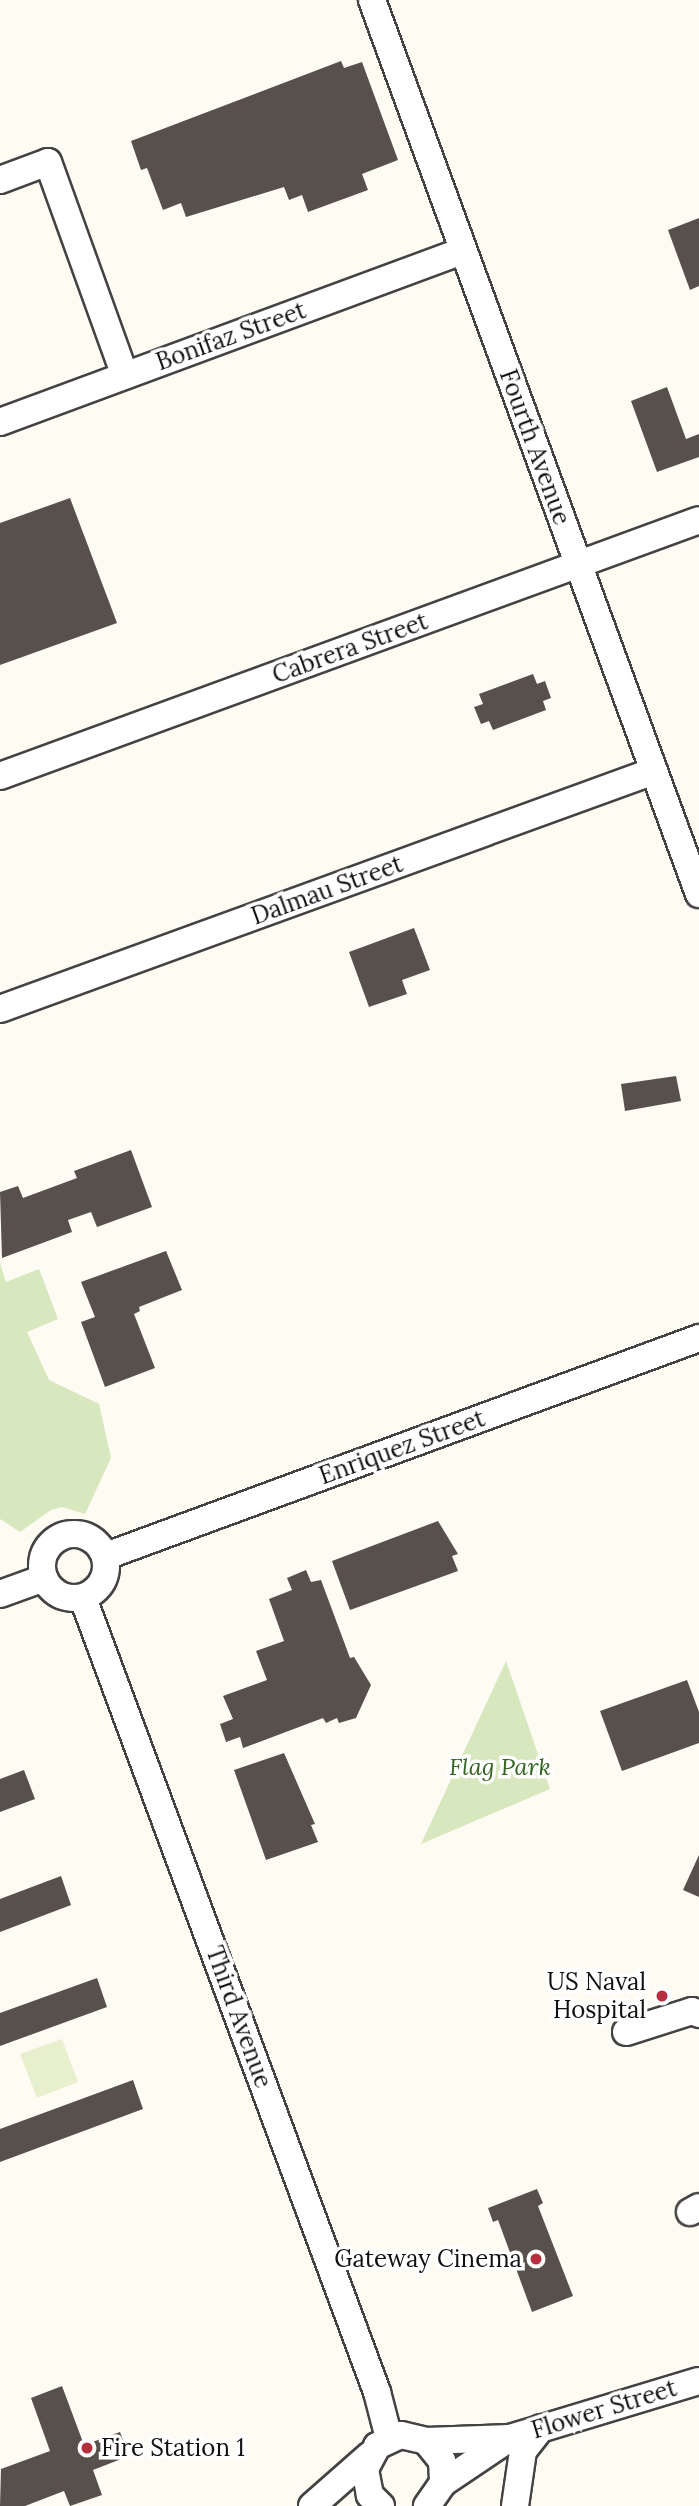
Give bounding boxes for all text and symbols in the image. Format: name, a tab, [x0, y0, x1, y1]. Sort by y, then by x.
street label: Bonifaz Street	[152, 296, 310, 376]
street label: Fourth Avenue	[494, 365, 576, 529]
street label: Cabrera Street	[268, 607, 432, 689]
street label: Dalmau Street	[247, 849, 407, 931]
street label: Enriquez Street	[315, 1404, 489, 1490]
park label: Flag Park	[449, 1753, 551, 1781]
street label: Third Avenue	[200, 1942, 278, 2092]
place label: US Naval Hospital	[547, 1968, 646, 2024]
marker: US Naval Hospital	[652, 1986, 672, 2006]
place label: Gateway Cinema	[334, 2245, 522, 2273]
marker: Gateway Cinema	[528, 2251, 544, 2267]
street label: Flower Street	[528, 2373, 680, 2445]
place label: Fire Station 1	[101, 2434, 245, 2462]
marker: Fire Station 1	[79, 2440, 95, 2456]

